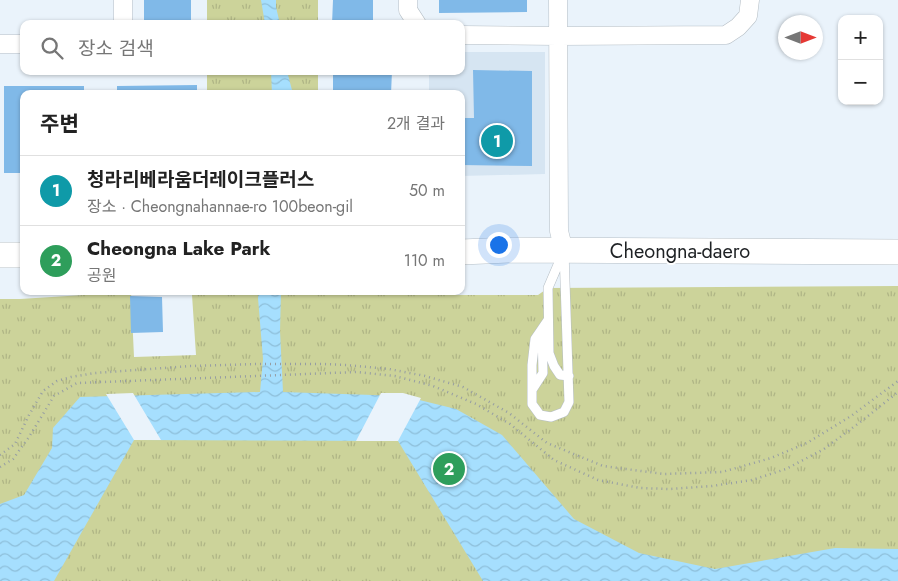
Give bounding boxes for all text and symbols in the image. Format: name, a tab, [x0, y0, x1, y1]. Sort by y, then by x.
north arrow	[778, 15, 823, 60]
map controls	[838, 15, 883, 105]
button: +	[838, 15, 883, 60]
search box	[20, 20, 465, 75]
icon: search	[38, 34, 66, 62]
text: 장소 검색	[78, 35, 154, 62]
button: −	[838, 60, 883, 105]
text: 주변	[40, 109, 79, 139]
text: 2개 결과	[387, 112, 445, 135]
pin: 1	[481, 122, 513, 160]
text: 청라리베라움더레이크플러스	[87, 166, 314, 193]
text: 1	[52, 179, 60, 202]
text: 50 m	[409, 179, 445, 202]
text: 장소 · Cheongnahannae-ro 100beon-gil	[87, 195, 353, 218]
your location	[486, 232, 512, 258]
text: Cheongna Lake Park	[87, 235, 270, 262]
street label: Cheongna-daero	[610, 237, 750, 266]
text: 2	[51, 249, 61, 272]
text: 110 m	[404, 249, 445, 272]
text: 공원	[87, 264, 116, 287]
pin: 2	[433, 450, 465, 488]

